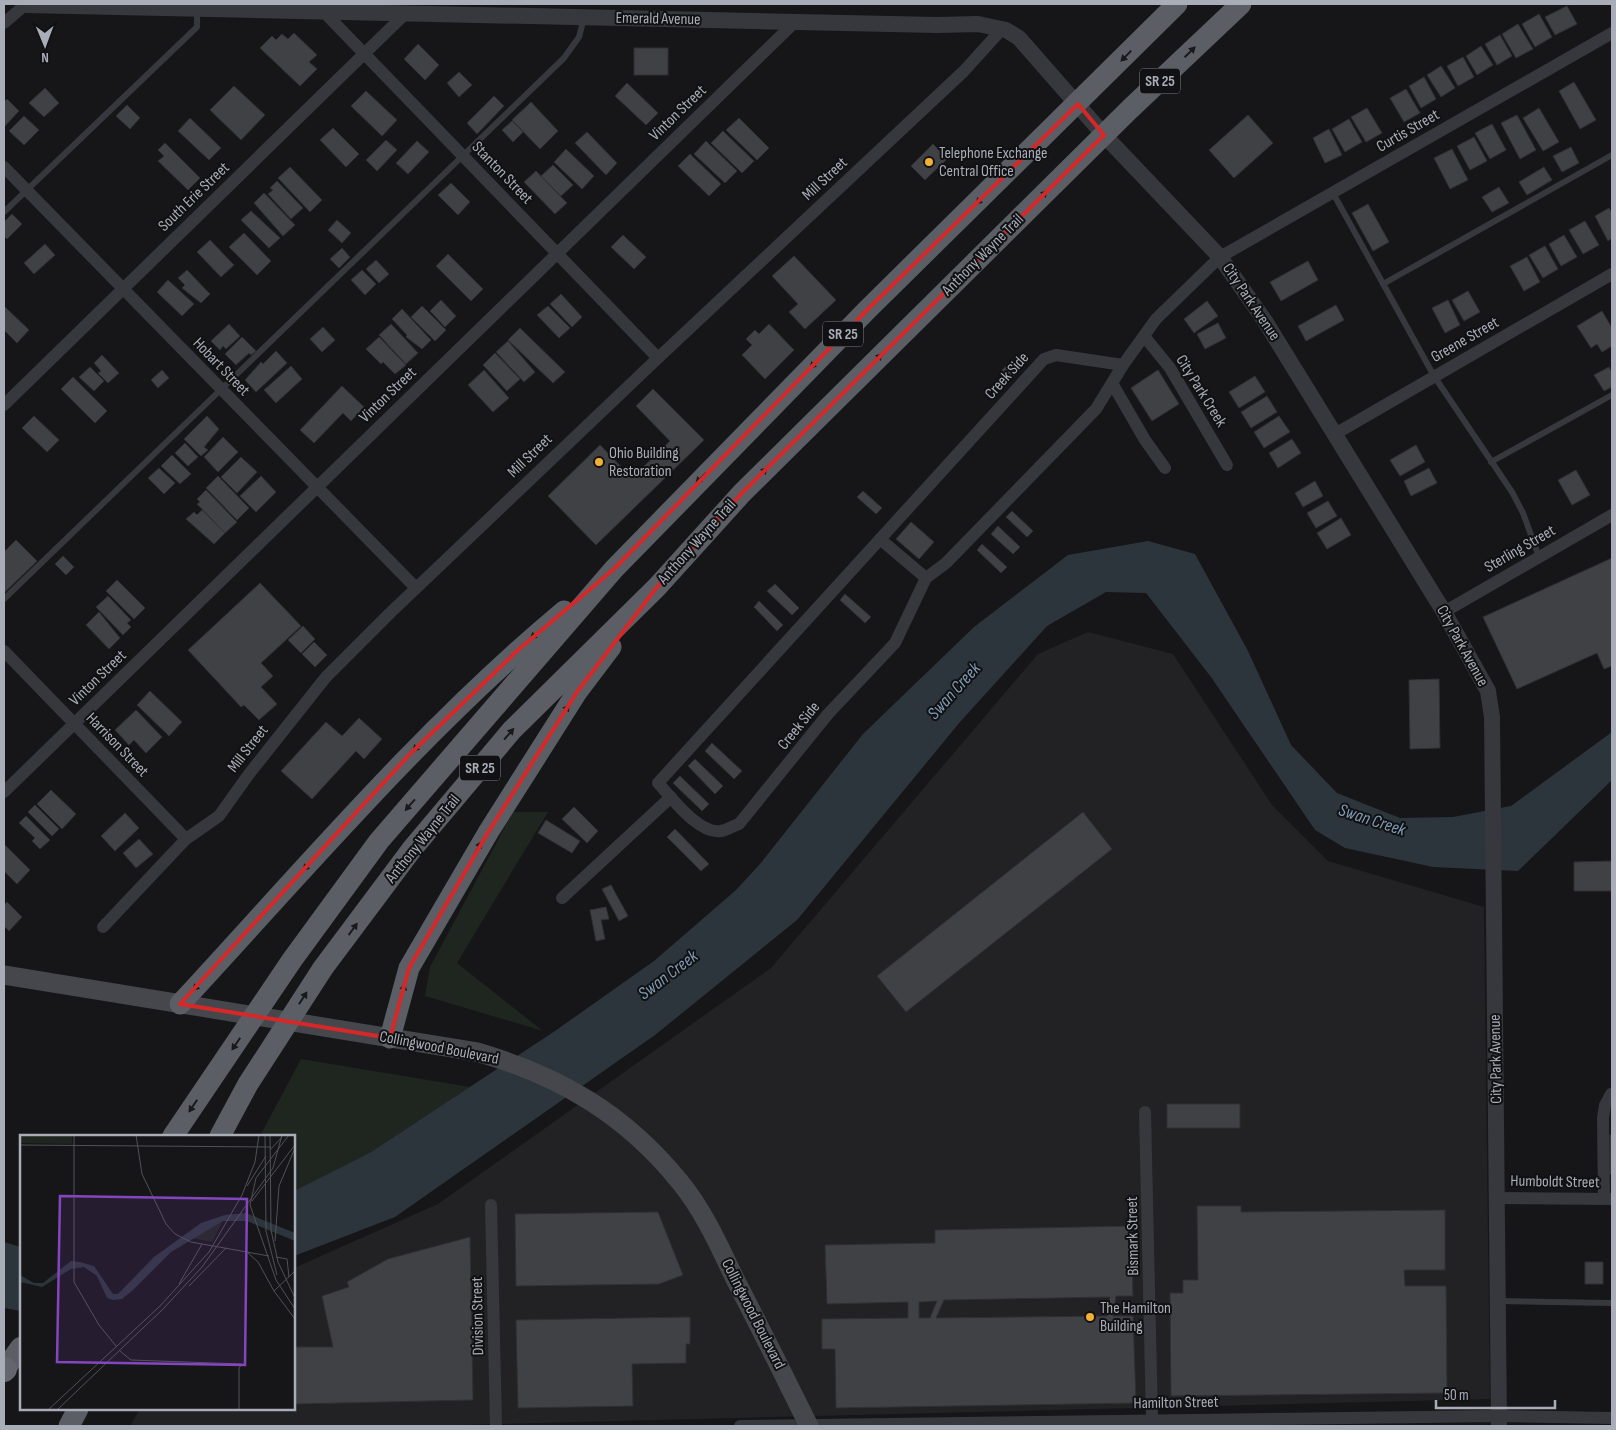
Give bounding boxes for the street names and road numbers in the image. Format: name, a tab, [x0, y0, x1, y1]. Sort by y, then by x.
street label: Emerald Avenue	[615, 9, 701, 29]
road number: SR 25	[1140, 68, 1180, 94]
street label: Vinton Street	[646, 81, 710, 145]
street label: Curtis Street	[1373, 105, 1443, 156]
street label: Stanton Street	[468, 138, 536, 208]
street label: Mill Street	[799, 153, 852, 205]
street label: South Erie Street	[155, 158, 234, 236]
street label: Anthony Wayne Trail	[937, 210, 1028, 301]
street label: City Park Avenue	[1218, 260, 1284, 344]
street label: Greene Street	[1428, 313, 1502, 367]
road number: SR 25	[823, 322, 863, 346]
street label: Hobart Street	[189, 334, 253, 400]
street label: Creek Side	[981, 349, 1033, 403]
street label: City Park Creek	[1171, 351, 1231, 431]
street label: Vinton Street	[356, 363, 420, 427]
street label: Mill Street	[504, 430, 556, 482]
street label: Anthony Wayne Trail	[653, 496, 740, 589]
street label: Sterling Street	[1481, 521, 1559, 577]
street label: City Park Avenue	[1432, 602, 1492, 690]
street label: Vinton Street	[66, 646, 130, 710]
street label: Creek Side	[774, 698, 824, 754]
street label: Harrison Street	[82, 709, 152, 781]
street label: Mill Street	[224, 721, 272, 776]
road number: SR 25	[460, 756, 500, 780]
street label: Anthony Wayne Trail	[381, 791, 464, 888]
street label: City Park Avenue	[1486, 1014, 1506, 1104]
street label: Collingwood Boulevard	[378, 1027, 500, 1069]
street label: Humboldt Street	[1510, 1172, 1600, 1192]
street label: Bismark Street	[1123, 1196, 1143, 1276]
street label: Collingwood Boulevard	[717, 1256, 789, 1372]
street label: Division Street	[468, 1276, 488, 1355]
street label: Hamilton Street	[1133, 1393, 1219, 1413]

